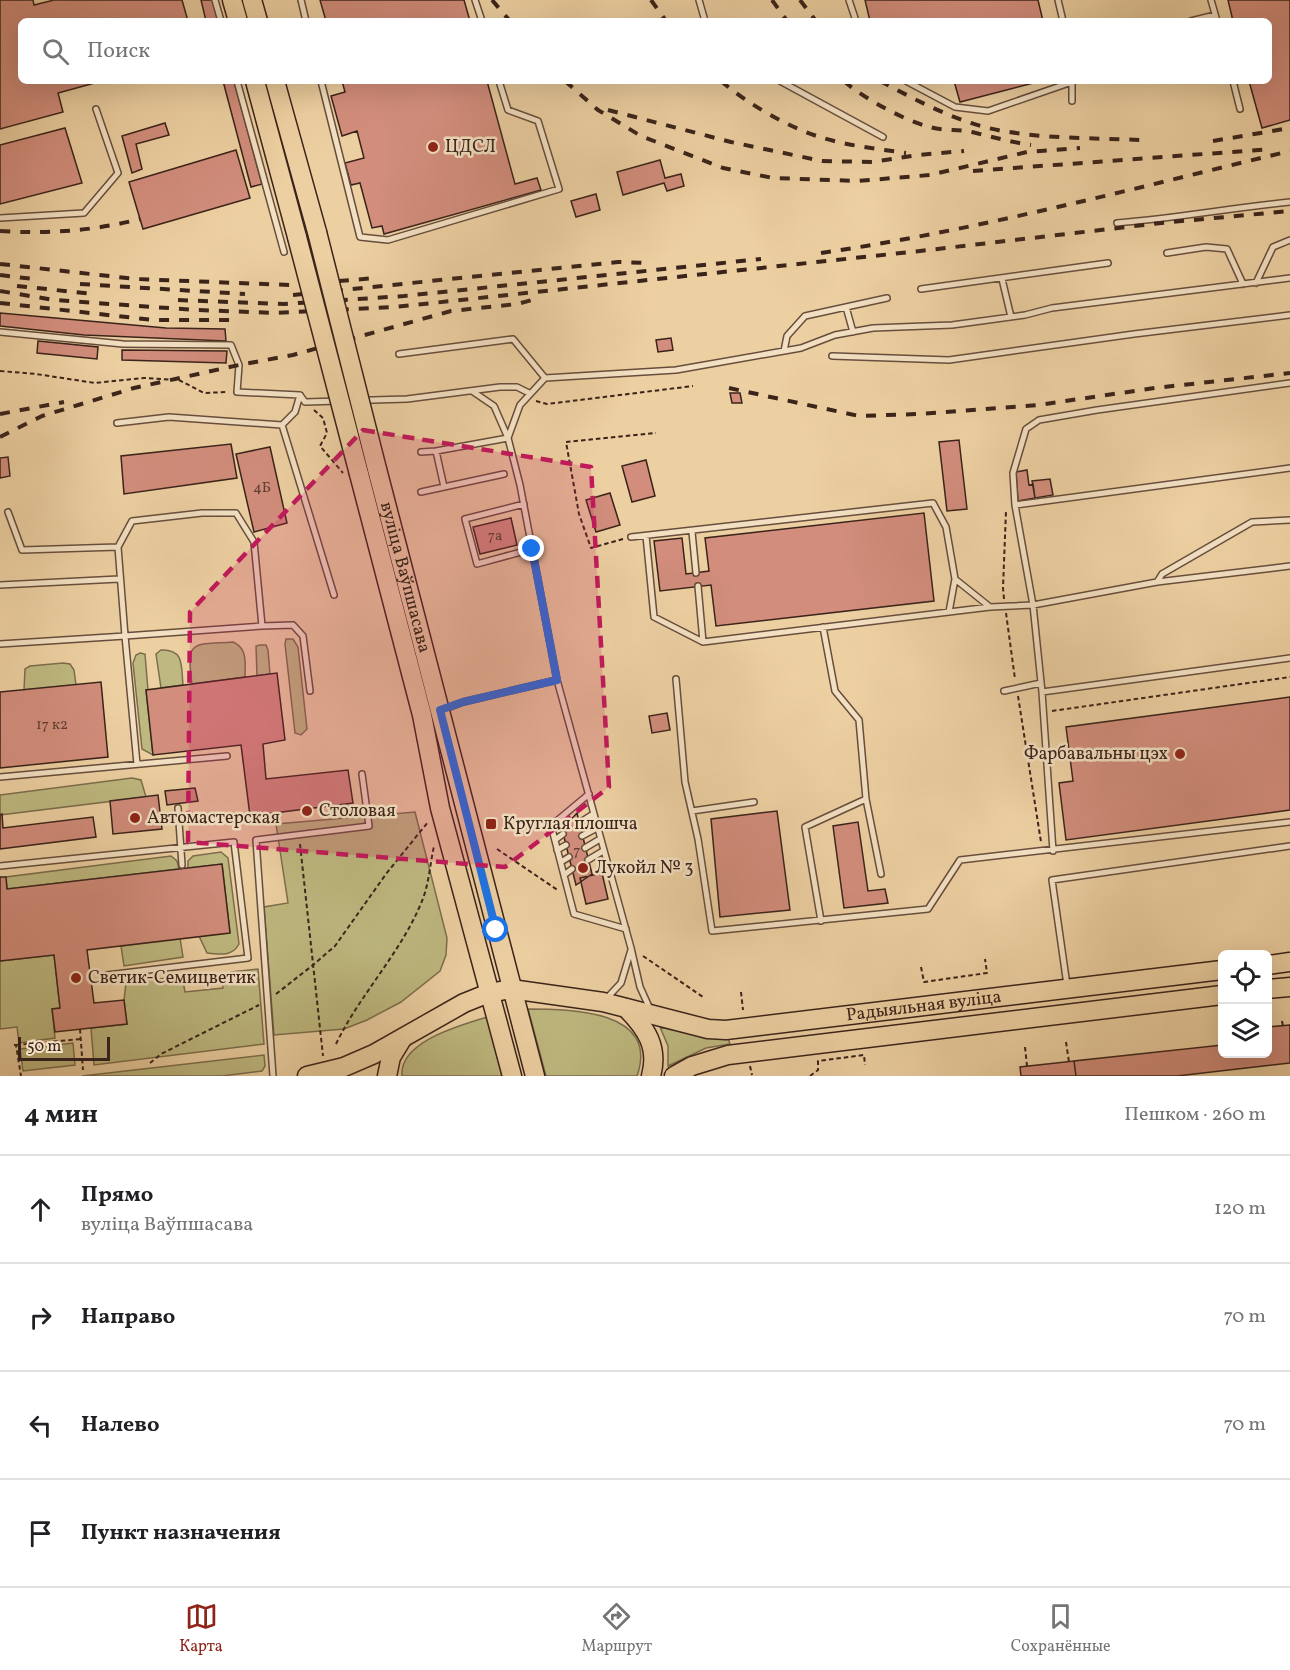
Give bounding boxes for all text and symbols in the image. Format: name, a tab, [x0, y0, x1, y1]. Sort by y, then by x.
search box	[18, 18, 1272, 84]
icon: search	[39, 35, 72, 68]
text: Поиск	[87, 36, 150, 67]
place label: ЦДСЛ	[445, 135, 496, 160]
marker: ЦДСЛ	[426, 140, 440, 154]
house number: 4Б	[253, 478, 271, 499]
street label: вуліца Ваўпшасава	[374, 499, 437, 656]
house number: 7а	[488, 526, 502, 547]
route end	[518, 535, 544, 561]
house number: 17 к2	[36, 715, 68, 736]
place label: Фарбавальны цэх	[1024, 742, 1168, 767]
marker: Фарбавальны цэх	[1173, 747, 1187, 761]
place label: Столовая	[319, 799, 396, 824]
marker: Столовая	[300, 804, 314, 818]
place label: Автомастерская	[147, 806, 280, 831]
marker: Автомастерская	[128, 811, 142, 825]
place label: Круглая плошча	[503, 812, 638, 837]
marker: Круглая плошча	[484, 817, 498, 831]
house number: 7	[573, 841, 581, 862]
place label: Лукойл № 3	[595, 856, 694, 881]
marker: Лукойл № 3	[576, 861, 590, 875]
route start	[482, 916, 508, 942]
map controls	[1218, 950, 1272, 1058]
button: locate	[1218, 950, 1272, 1004]
place label: Светик-Семицветик	[88, 966, 256, 991]
marker: Светик-Семицветик	[69, 971, 83, 985]
street label: Радыяльная вуліца	[845, 984, 1003, 1028]
button: layers	[1218, 1004, 1272, 1058]
scale bar	[18, 1034, 110, 1062]
text: 50 m	[27, 1036, 61, 1058]
text: 4 мин	[24, 1097, 98, 1133]
text: Пешком · 260 m	[1124, 1101, 1266, 1129]
text: Прямо	[81, 1180, 153, 1211]
icon: ahead	[24, 1193, 57, 1226]
text: 120 m	[1214, 1195, 1266, 1223]
text: вуліца Ваўпшасава	[81, 1211, 253, 1239]
icon: right	[24, 1301, 57, 1334]
text: Направо	[81, 1302, 175, 1333]
text: 70 m	[1223, 1303, 1266, 1331]
icon: left	[24, 1409, 57, 1442]
text: Налево	[81, 1410, 160, 1441]
text: 70 m	[1223, 1411, 1266, 1439]
icon: arrive	[24, 1517, 57, 1550]
text: Пункт назначения	[81, 1518, 281, 1549]
tab: Карта	[179, 1600, 223, 1658]
tab: Маршрут	[582, 1600, 652, 1658]
tab: Сохранённые	[1011, 1600, 1111, 1658]

